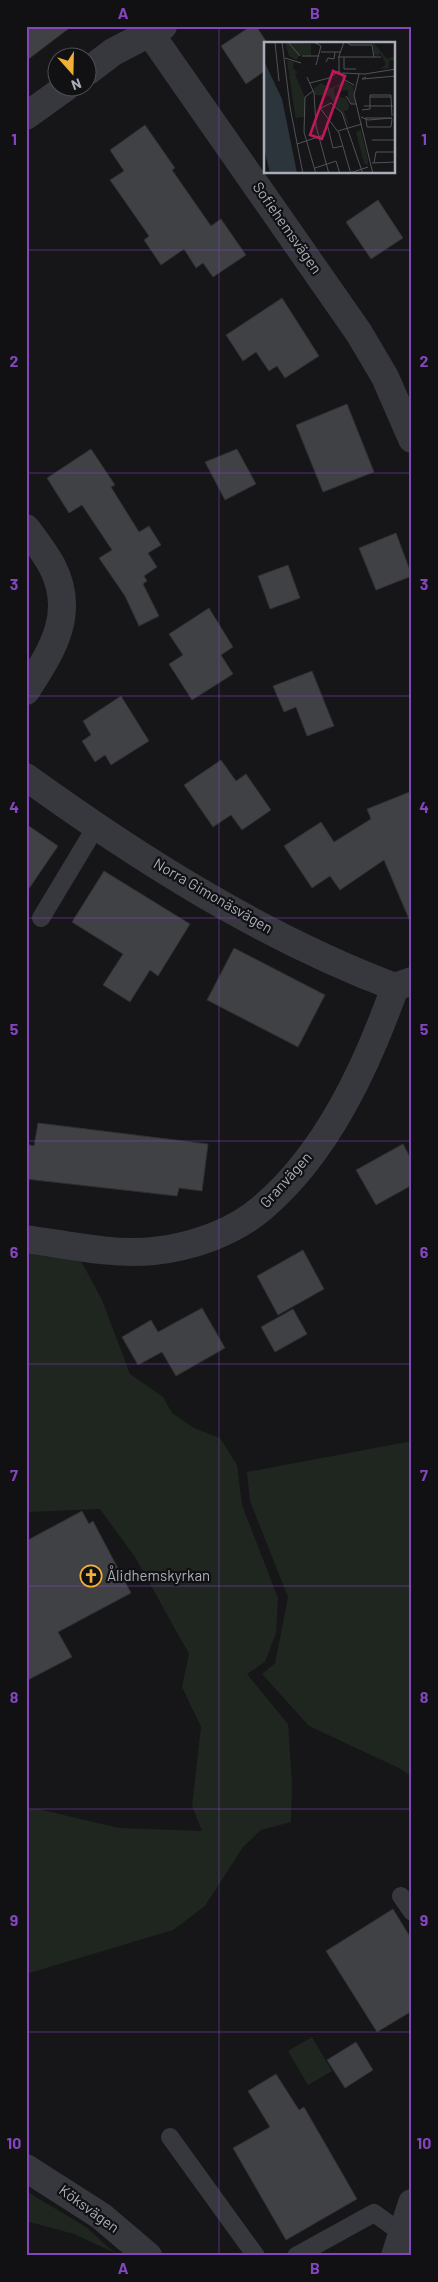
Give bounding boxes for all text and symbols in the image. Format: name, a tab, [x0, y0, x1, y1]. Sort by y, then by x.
text: A	[118, 3, 129, 22]
text: B	[310, 3, 320, 22]
inset map	[264, 42, 396, 174]
north arrow	[48, 48, 98, 98]
text: N	[69, 75, 84, 94]
text: 1	[11, 129, 17, 148]
text: 1	[421, 129, 427, 148]
street label: Sofiehemsvägen	[249, 178, 326, 277]
text: 2	[10, 351, 19, 370]
text: 2	[420, 351, 429, 370]
text: 3	[10, 574, 18, 593]
text: 3	[420, 574, 428, 593]
text: 4	[9, 797, 19, 816]
text: 4	[419, 797, 429, 816]
street label: Norra Gimonäsvägen	[151, 854, 276, 937]
text: 5	[10, 1019, 19, 1038]
text: 5	[420, 1019, 429, 1038]
street label: Granvägen	[255, 1148, 315, 1211]
text: 6	[10, 1242, 19, 1261]
text: 6	[420, 1242, 429, 1261]
text: 7	[10, 1465, 18, 1484]
text: 7	[420, 1465, 428, 1484]
church icon: Ålidhemskyrkan	[79, 1564, 103, 1588]
place label: Ålidhemskyrkan	[107, 1565, 210, 1584]
text: 8	[10, 1687, 19, 1706]
text: 8	[420, 1687, 429, 1706]
text: 9	[10, 1910, 18, 1929]
text: 9	[420, 1910, 428, 1929]
text: 10	[7, 2133, 21, 2152]
text: 10	[417, 2133, 431, 2152]
street label: Köksvägen	[56, 2180, 123, 2236]
text: A	[118, 2258, 129, 2277]
text: B	[310, 2258, 320, 2277]

